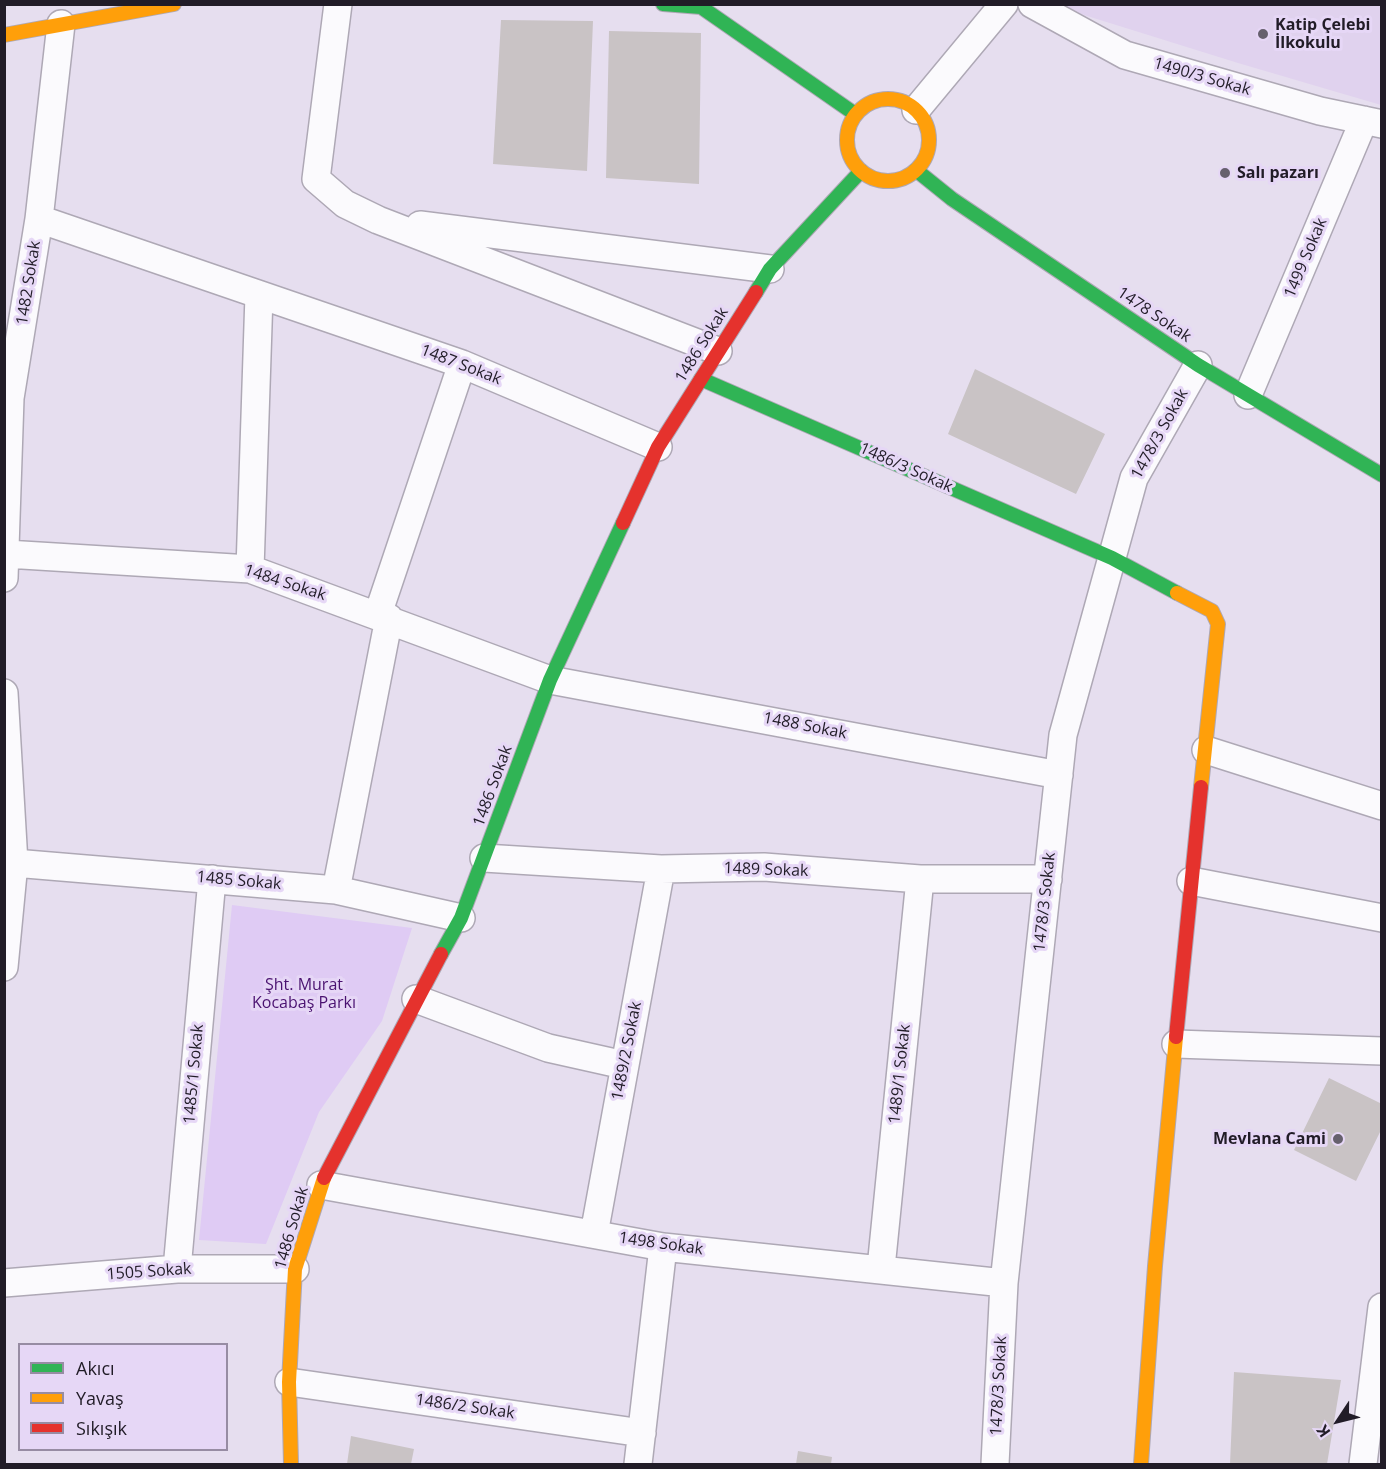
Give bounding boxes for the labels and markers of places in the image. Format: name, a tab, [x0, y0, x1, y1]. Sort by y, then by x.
place label: Katip Çelebi İlkokulu	[1275, 15, 1370, 53]
marker: Katip Çelebi İlkokulu	[1256, 27, 1270, 41]
place label: Salı pazarı	[1237, 163, 1319, 183]
marker: Salı pazarı	[1218, 166, 1232, 180]
place label: Mevlana Cami	[1213, 1129, 1326, 1149]
marker: Mevlana Cami	[1331, 1132, 1345, 1146]

